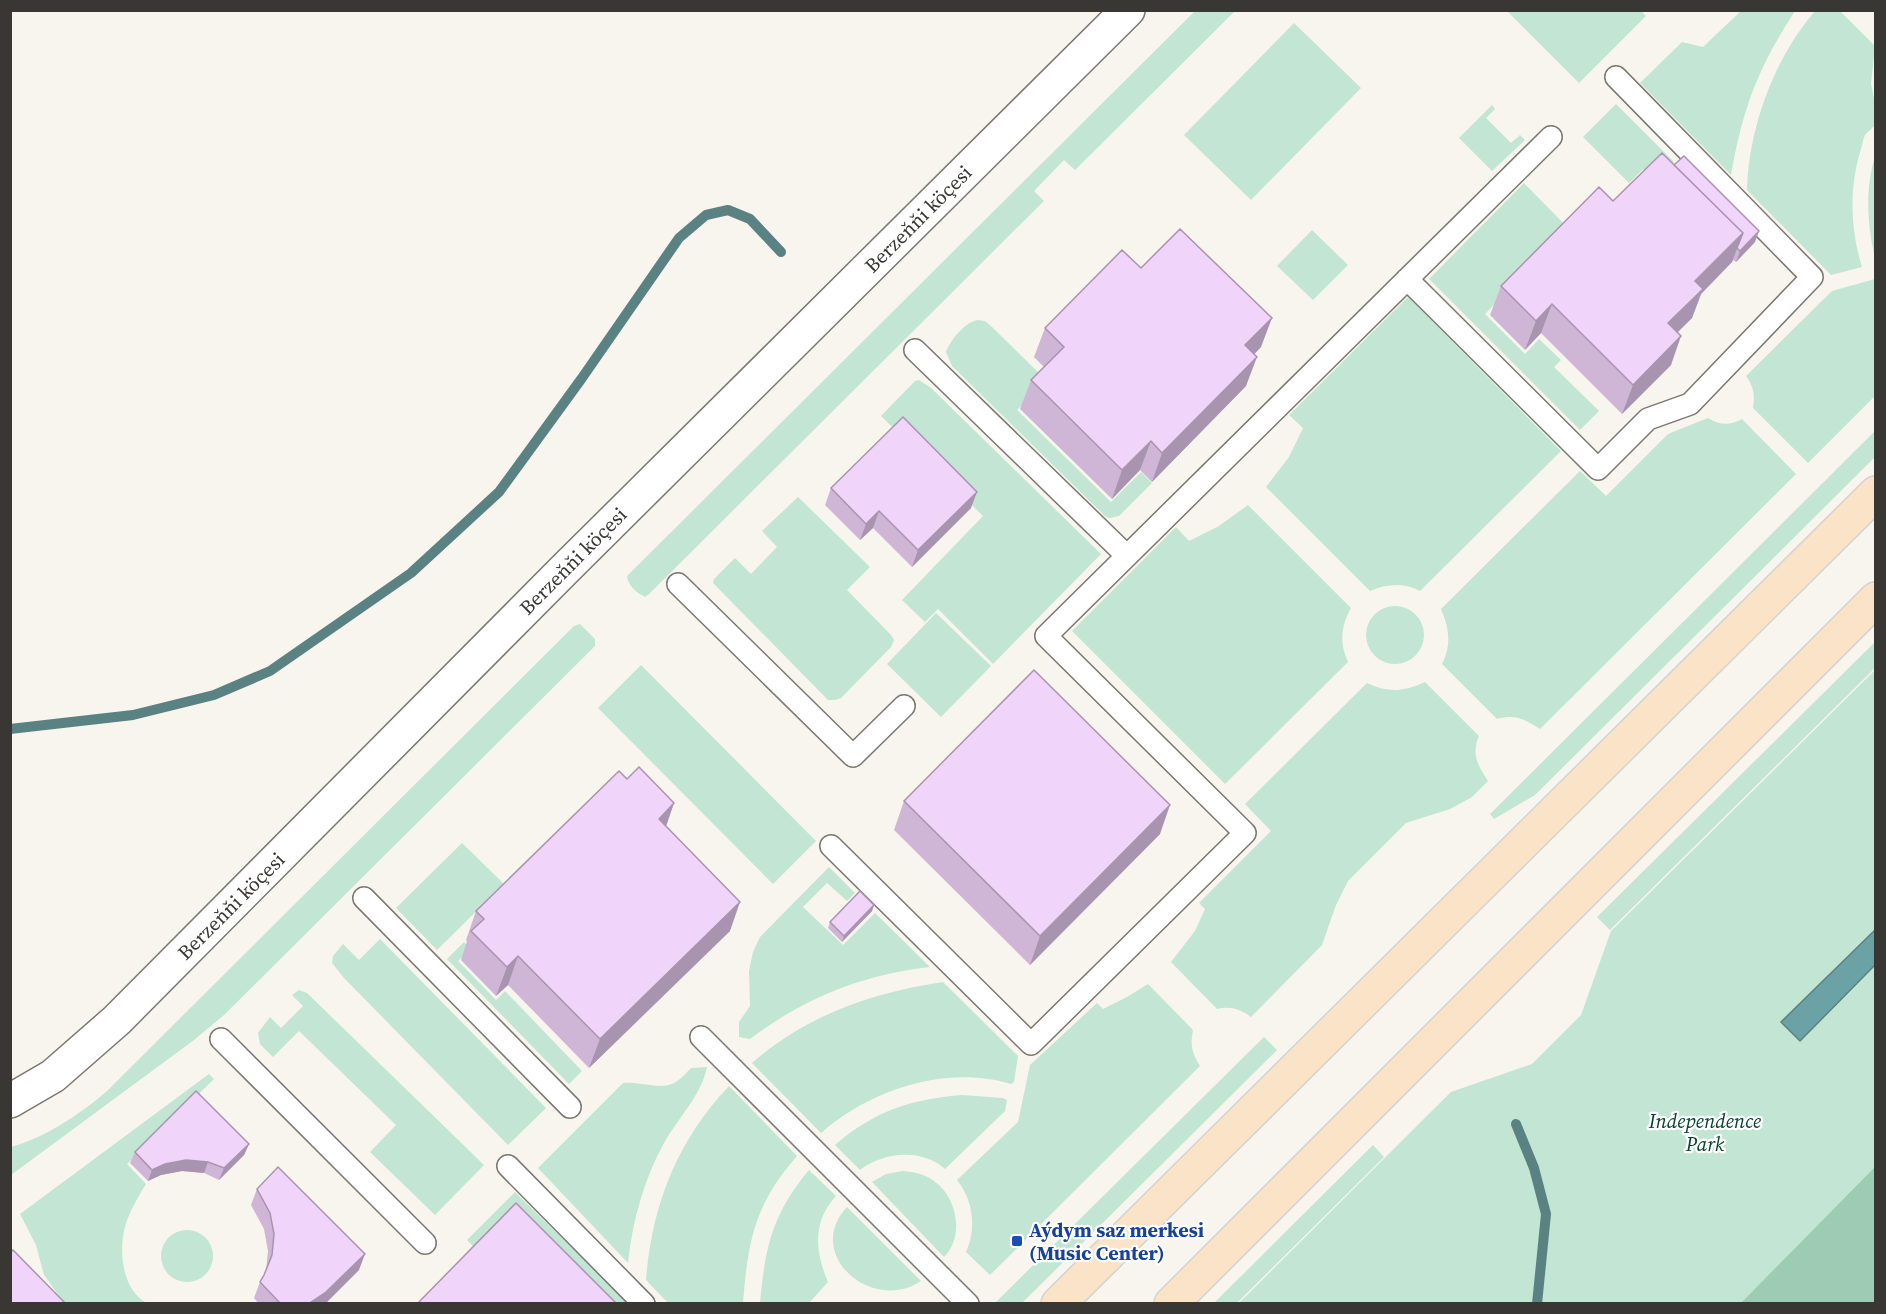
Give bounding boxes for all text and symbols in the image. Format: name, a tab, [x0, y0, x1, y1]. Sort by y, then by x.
street label: Berzeňňi köçesi	[858, 159, 978, 279]
street label: Berzeňňi köçesi	[513, 501, 633, 621]
street label: Berzeňňi köçesi	[171, 846, 291, 966]
park label: Independence Park	[1648, 1107, 1761, 1158]
place label: Aýdym saz merkesi (Music Center)	[1029, 1216, 1204, 1267]
marker: Aýdym saz merkesi (Music Center)	[1010, 1234, 1024, 1248]

